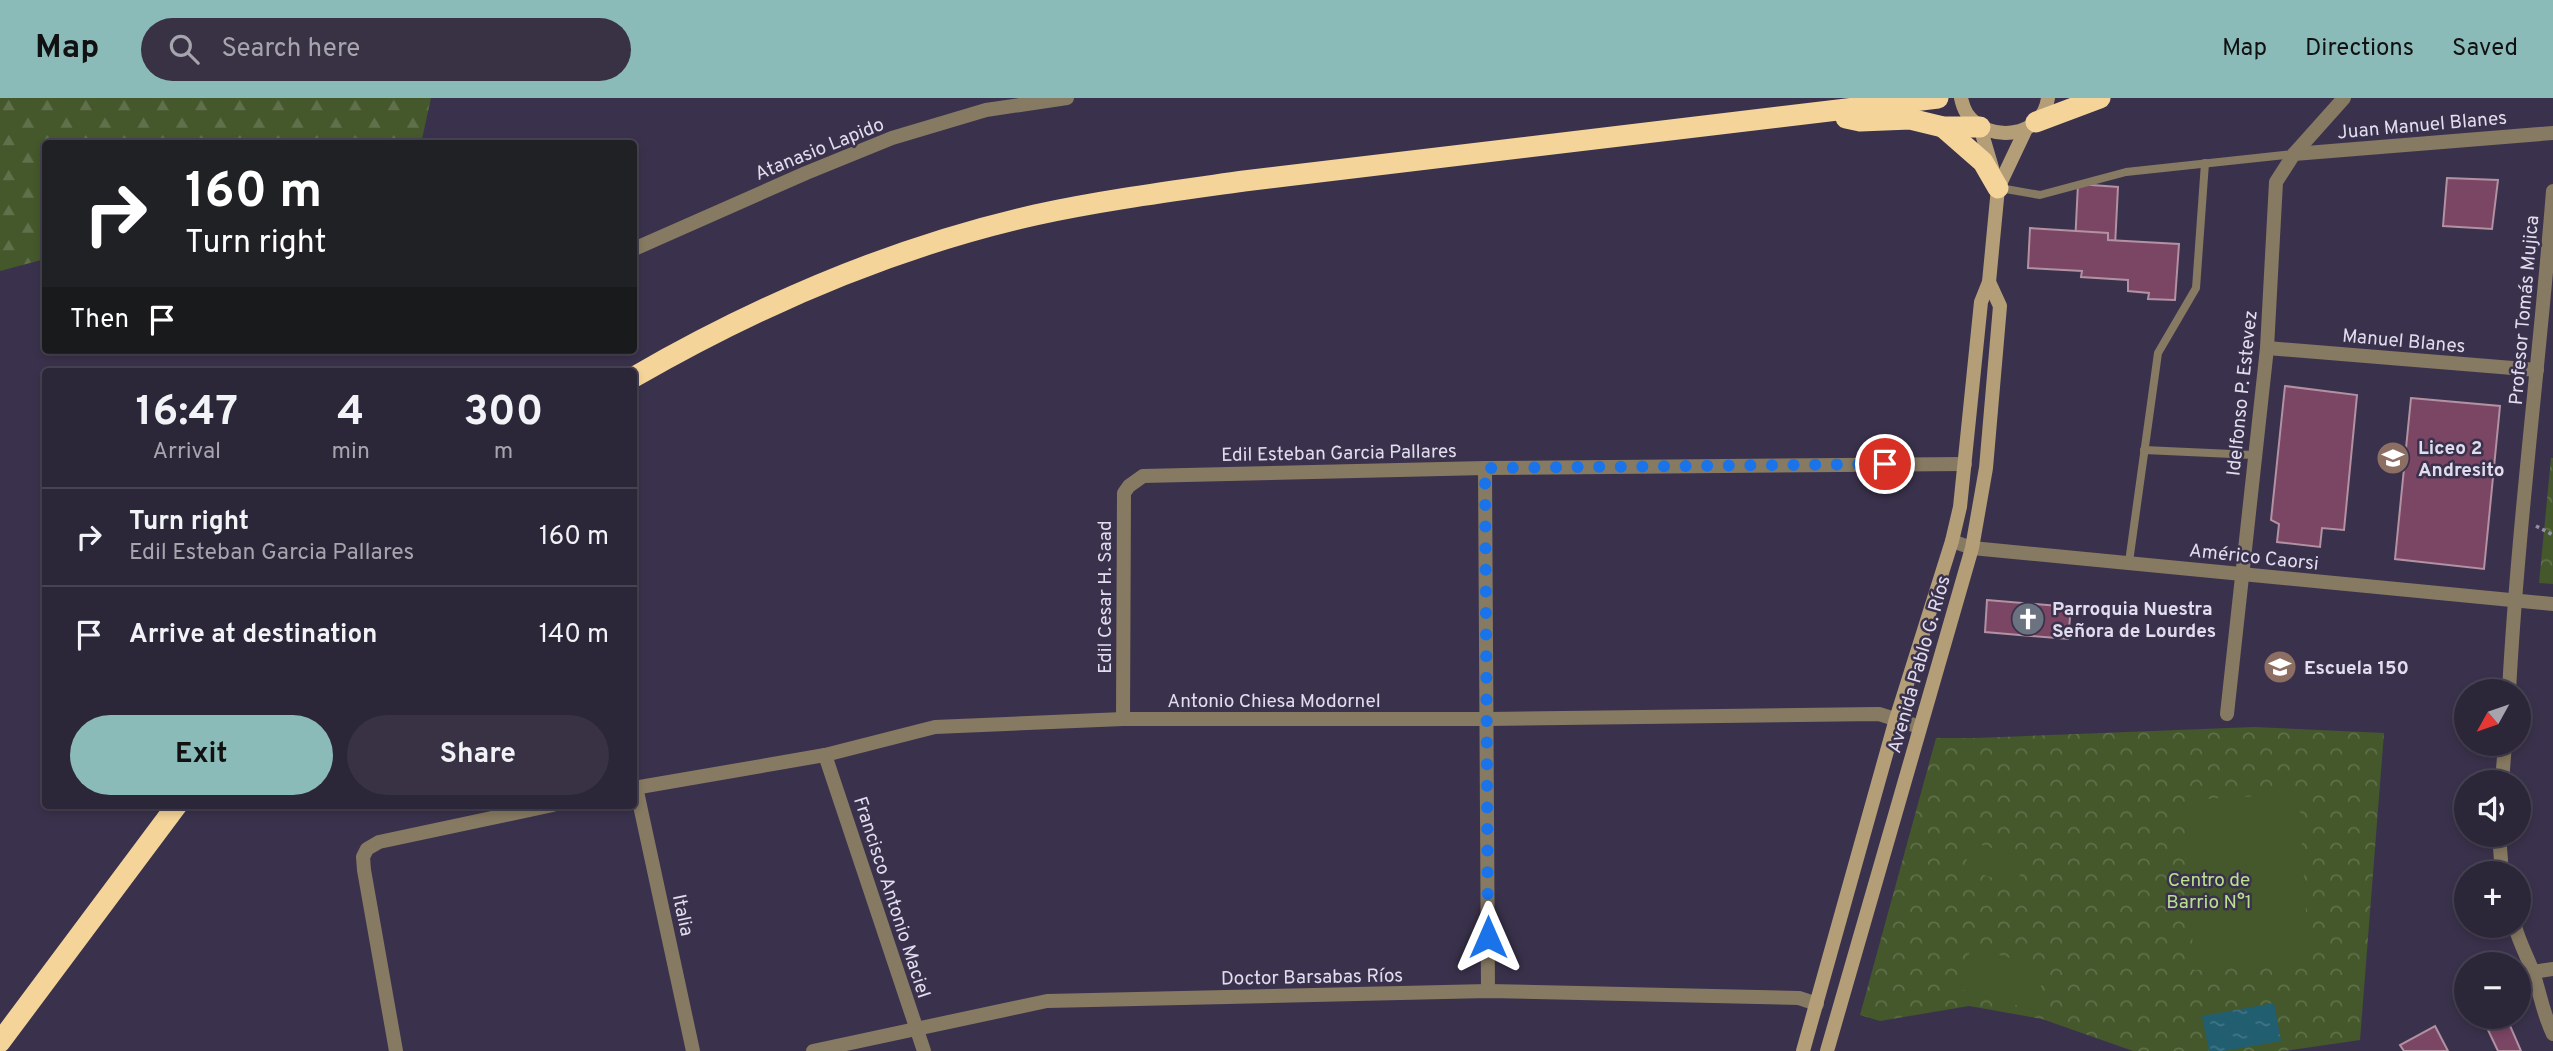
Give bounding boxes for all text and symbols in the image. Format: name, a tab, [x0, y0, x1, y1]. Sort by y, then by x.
search box	[141, 18, 631, 81]
text: Map	[35, 28, 99, 70]
icon: search	[165, 30, 203, 68]
text: Search here	[221, 33, 360, 66]
text: Map	[2222, 34, 2267, 64]
text: Directions	[2305, 34, 2414, 64]
text: Saved	[2452, 34, 2518, 64]
street label: Juan Manuel Blanes	[2336, 107, 2508, 145]
street label: Atanasio Lapido	[752, 113, 888, 187]
text: 160 m	[185, 163, 322, 225]
icon: right	[70, 168, 161, 259]
street label: Profesor Tomás Mujica	[2505, 214, 2545, 406]
text: Turn right	[185, 224, 327, 264]
icon: arrive	[143, 301, 181, 339]
text: Then	[70, 304, 129, 337]
street label: Idelfonso P. Estevez	[2222, 309, 2264, 477]
street label: Manuel Blanes	[2341, 325, 2466, 359]
text: 16:47	[136, 387, 238, 440]
text: 4	[337, 387, 364, 440]
text: 300	[463, 387, 543, 440]
pin	[1855, 434, 1915, 494]
place label: Liceo 2 Andresito	[2418, 437, 2505, 483]
text: Arrival	[153, 438, 221, 467]
text: min	[332, 438, 370, 467]
text: m	[494, 438, 513, 467]
school or university icon: Liceo 2 Andresito	[2374, 439, 2412, 477]
street label: Edil Esteban Garcia Pallares	[1221, 440, 1457, 468]
icon: arrive	[1866, 445, 1904, 483]
text: Turn right	[129, 506, 249, 539]
icon: right	[70, 518, 108, 556]
street label: Edil Cesar H. Saad	[1094, 520, 1118, 674]
text: 160 m	[539, 521, 609, 554]
text: Edil Esteban Garcia Pallares	[129, 539, 414, 568]
street label: Américo Caorsi	[2188, 539, 2320, 577]
street label: Avenida Pablo G. Ríos	[1883, 573, 1957, 756]
place label: Parroquia Nuestra Señora de Lourdes	[2052, 598, 2216, 644]
church icon: Parroquia Nuestra Señora de Lourdes	[2009, 600, 2047, 638]
icon: arrive	[70, 616, 108, 654]
text: Arrive at destination	[129, 619, 377, 652]
text: 140 m	[539, 619, 609, 652]
school or university icon: Escuela 150	[2261, 648, 2299, 686]
place label: Escuela 150	[2304, 657, 2409, 681]
north arrow	[2454, 679, 2530, 756]
map controls	[2454, 679, 2531, 1029]
street label: Antonio Chiesa Modornel	[1167, 690, 1381, 714]
button: Exit	[70, 715, 333, 795]
button: Share	[347, 715, 609, 795]
button: sound	[2454, 770, 2531, 847]
street label: Francisco Antonio Maciel	[847, 794, 935, 1001]
button: +	[2454, 861, 2531, 938]
park label: Centro de Barrio N°1	[2166, 869, 2252, 915]
street label: Italia	[666, 892, 698, 939]
position arrow	[1451, 900, 1525, 974]
button: −	[2454, 952, 2531, 1029]
street label: Doctor Barsabas Ríos	[1221, 964, 1403, 992]

